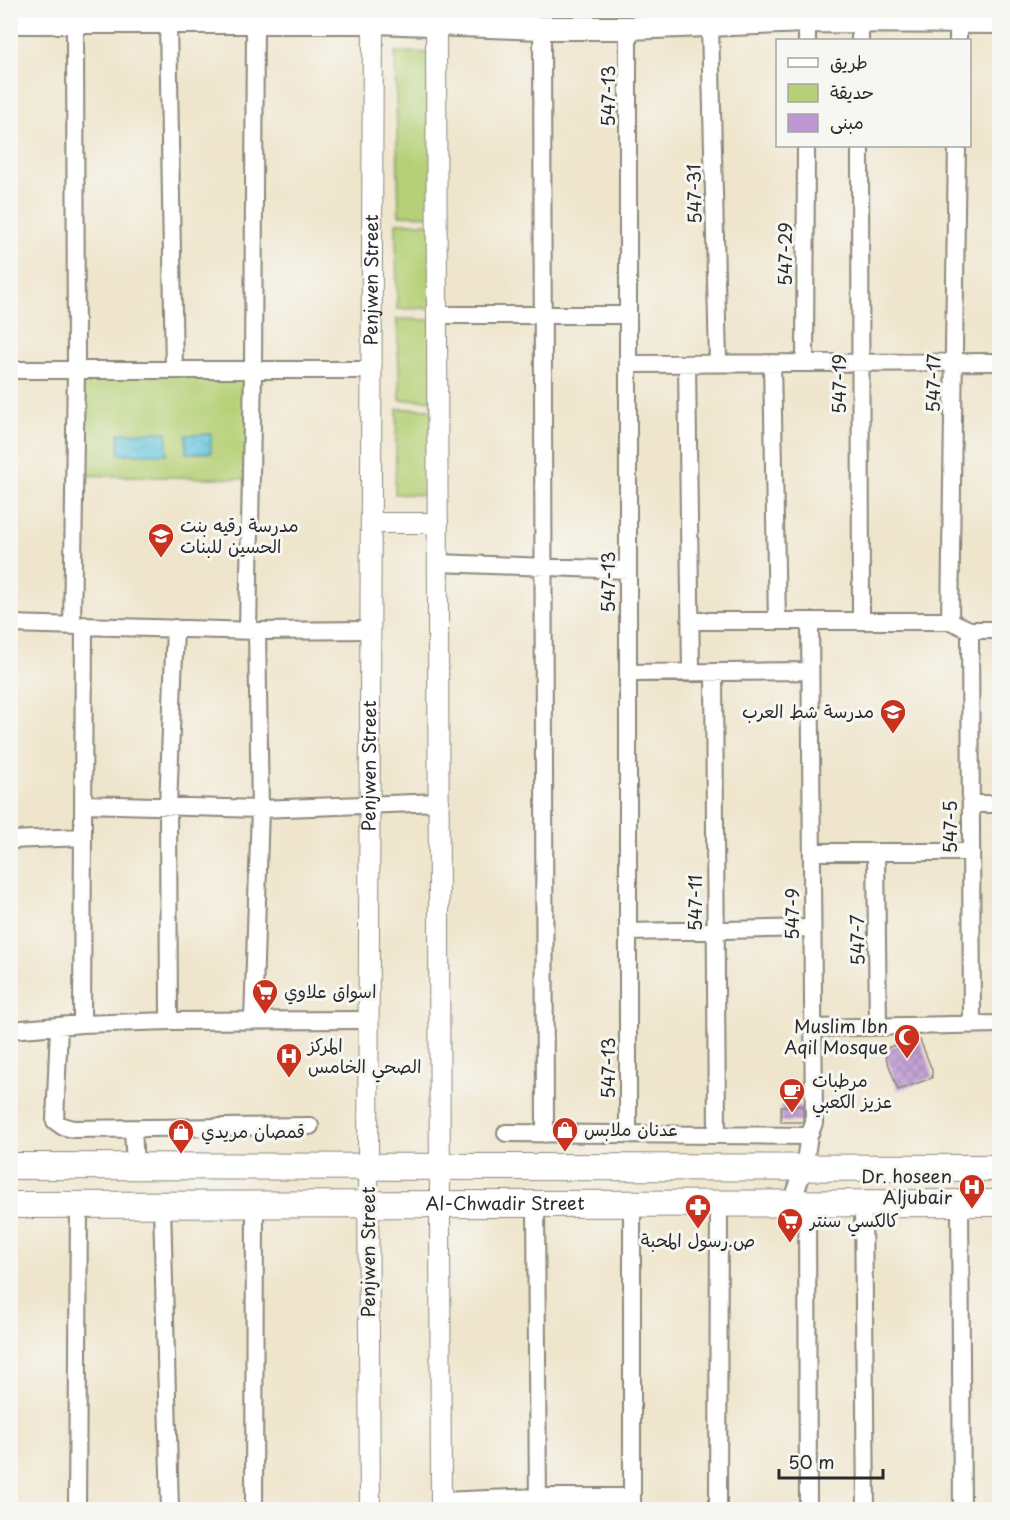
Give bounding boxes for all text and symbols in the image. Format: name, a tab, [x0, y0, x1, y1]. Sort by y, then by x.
legend	[776, 39, 971, 147]
text: طريق	[830, 48, 868, 75]
street label: 547-13	[594, 65, 621, 127]
text: حديقة	[830, 78, 874, 105]
text: مبنى	[830, 108, 864, 135]
street label: 547-31	[679, 164, 708, 224]
street label: Penjwen Street	[357, 214, 384, 346]
street label: 547-29	[771, 222, 798, 286]
street label: 547-17	[918, 353, 947, 413]
street label: 547-19	[825, 354, 852, 414]
place label: مدرسة رقيه بنت الحسين للبنات	[180, 511, 299, 559]
school or university icon: مدرسة رقيه بنت الحسين للبنات	[146, 521, 176, 559]
street label: 547-13	[594, 551, 621, 613]
place label: مدرسة شط العرب	[742, 697, 874, 724]
school or university icon: مدرسة شط العرب	[878, 697, 908, 735]
street label: Penjwen Street	[354, 700, 382, 832]
street label: 547-5	[936, 801, 963, 853]
street label: 547-11	[681, 875, 708, 931]
street label: 547-9	[778, 888, 805, 940]
street label: 547-7	[843, 914, 870, 966]
supermarket icon: اسواق علاوي	[250, 977, 280, 1015]
place label: اسواق علاوي	[284, 977, 377, 1005]
place label: Muslim Ibn Aqil Mosque	[784, 1012, 888, 1060]
mosque icon: Muslim Ibn Aqil Mosque	[892, 1022, 922, 1060]
place label: المركز الصحي الخامس	[306, 1031, 421, 1083]
street label: 547-13	[594, 1037, 621, 1099]
hospital icon: المركز الصحي الخامس	[274, 1041, 304, 1079]
place label: مرطبات عزيز الكعبي	[812, 1066, 892, 1118]
cafe icon: مرطبات عزيز الكعبي	[777, 1076, 807, 1114]
shop icon: عدنان ملابس	[550, 1115, 580, 1153]
place label: عدنان ملابس	[584, 1115, 679, 1142]
shop icon: قمصان مريدي	[166, 1117, 196, 1155]
place label: قمصان مريدي	[201, 1117, 305, 1145]
place label: Dr. hoseen Aljubair	[861, 1162, 953, 1210]
hospital icon: Dr. hoseen Aljubair	[957, 1172, 987, 1210]
street label: Penjwen Street	[354, 1186, 381, 1318]
street label: Al-Chwadir Street	[425, 1189, 585, 1216]
pharmacy icon: ص.رسول المحبة	[683, 1192, 713, 1230]
supermarket icon: كالكسي سنتر	[775, 1206, 805, 1244]
place label: كالكسي سنتر	[808, 1206, 899, 1237]
place label: ص.رسول المحبة	[641, 1226, 755, 1253]
scale bar	[779, 1442, 882, 1480]
text: 50 m	[788, 1448, 835, 1475]

